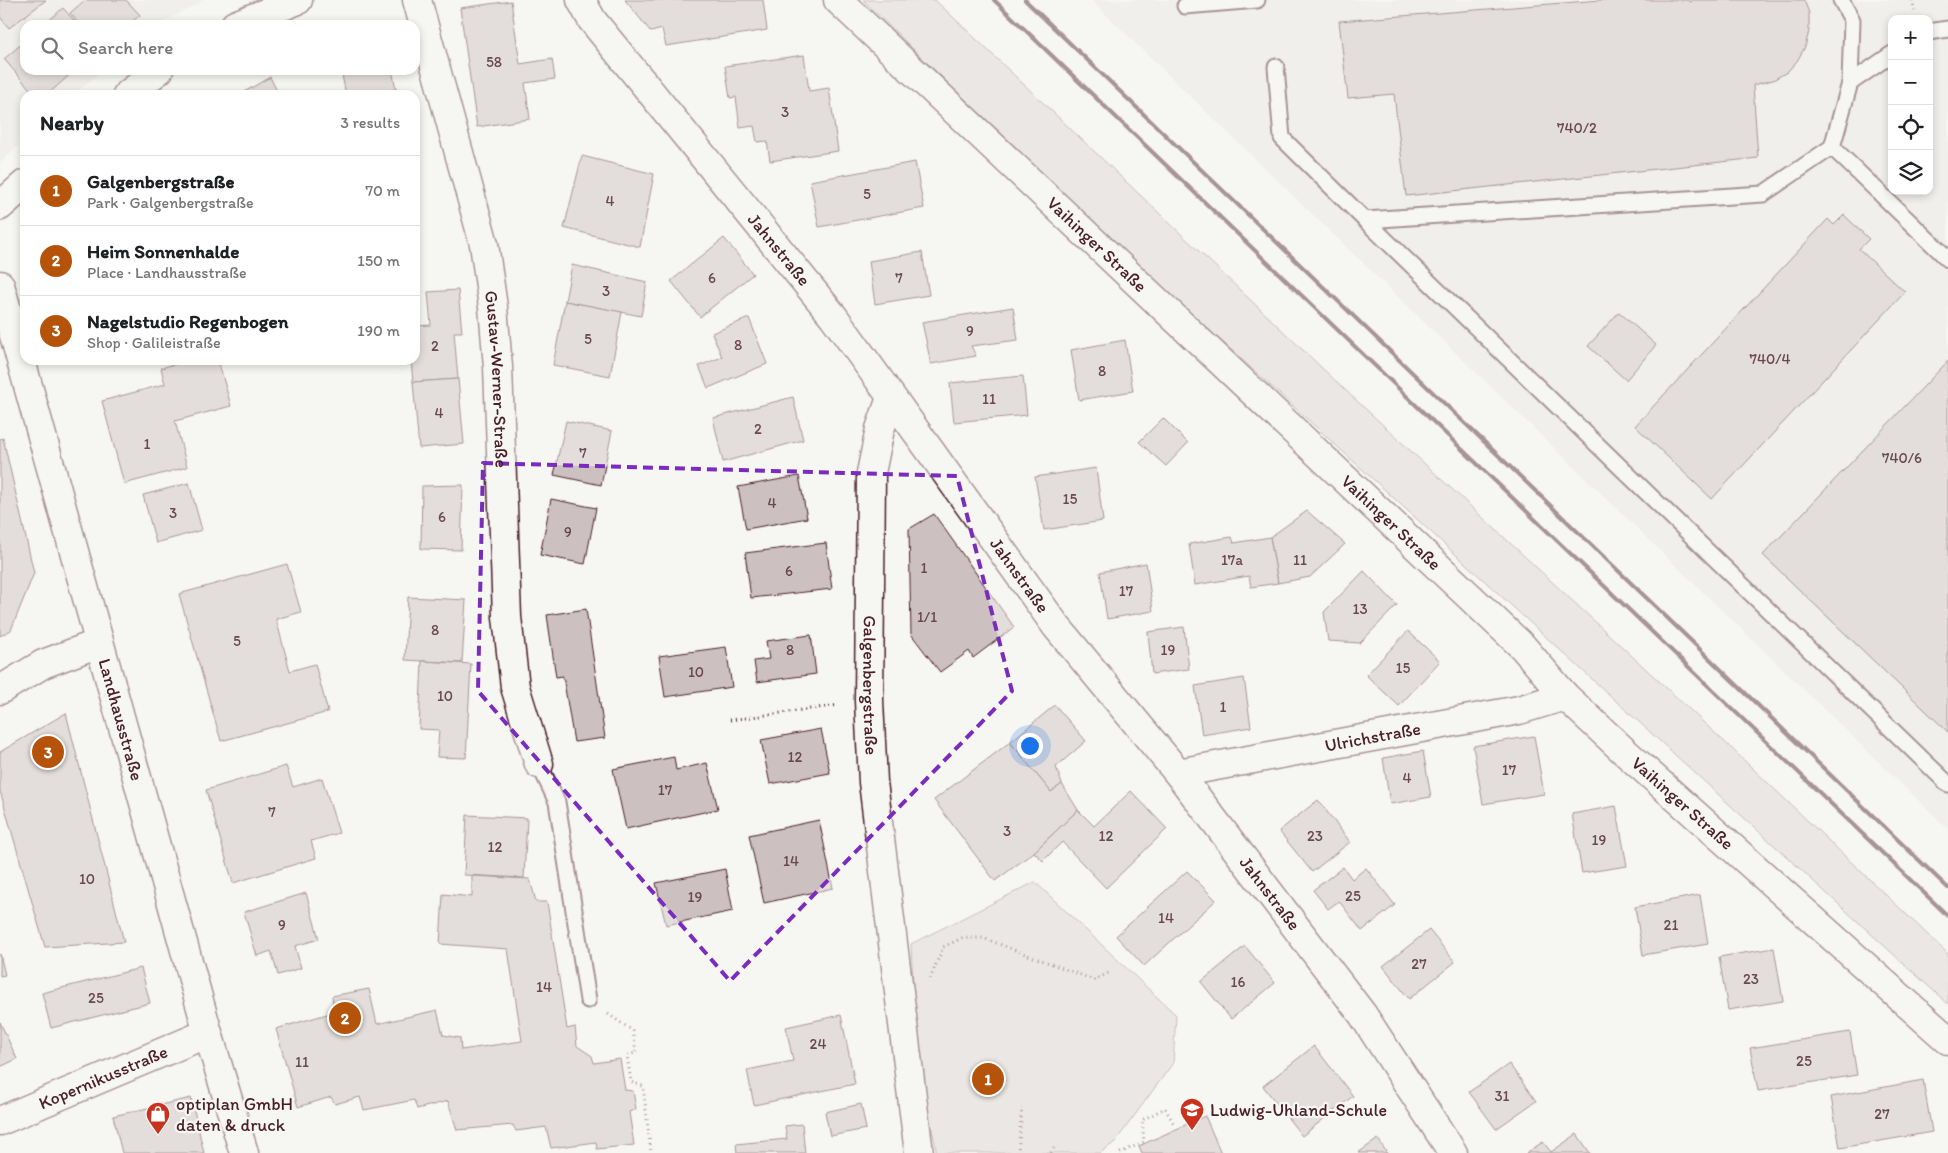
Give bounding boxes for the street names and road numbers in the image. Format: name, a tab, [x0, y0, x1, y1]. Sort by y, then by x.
street label: Vaihinger Straße	[1042, 192, 1151, 297]
street label: Jahnstraße	[743, 209, 815, 290]
street label: Gustav-Werner-Straße	[480, 289, 513, 468]
street label: Vaihinger Straße	[1337, 470, 1446, 575]
street label: Jahnstraße	[985, 533, 1054, 617]
street label: Galgenbergstraße	[858, 615, 883, 756]
street label: Landhausstraße	[93, 656, 148, 783]
street label: Ulrichstraße	[1323, 717, 1422, 757]
street label: Vaihinger Straße	[1627, 752, 1738, 855]
street label: Jahnstraße	[1235, 852, 1305, 935]
street label: Kopernikusstraße	[35, 1040, 171, 1114]

